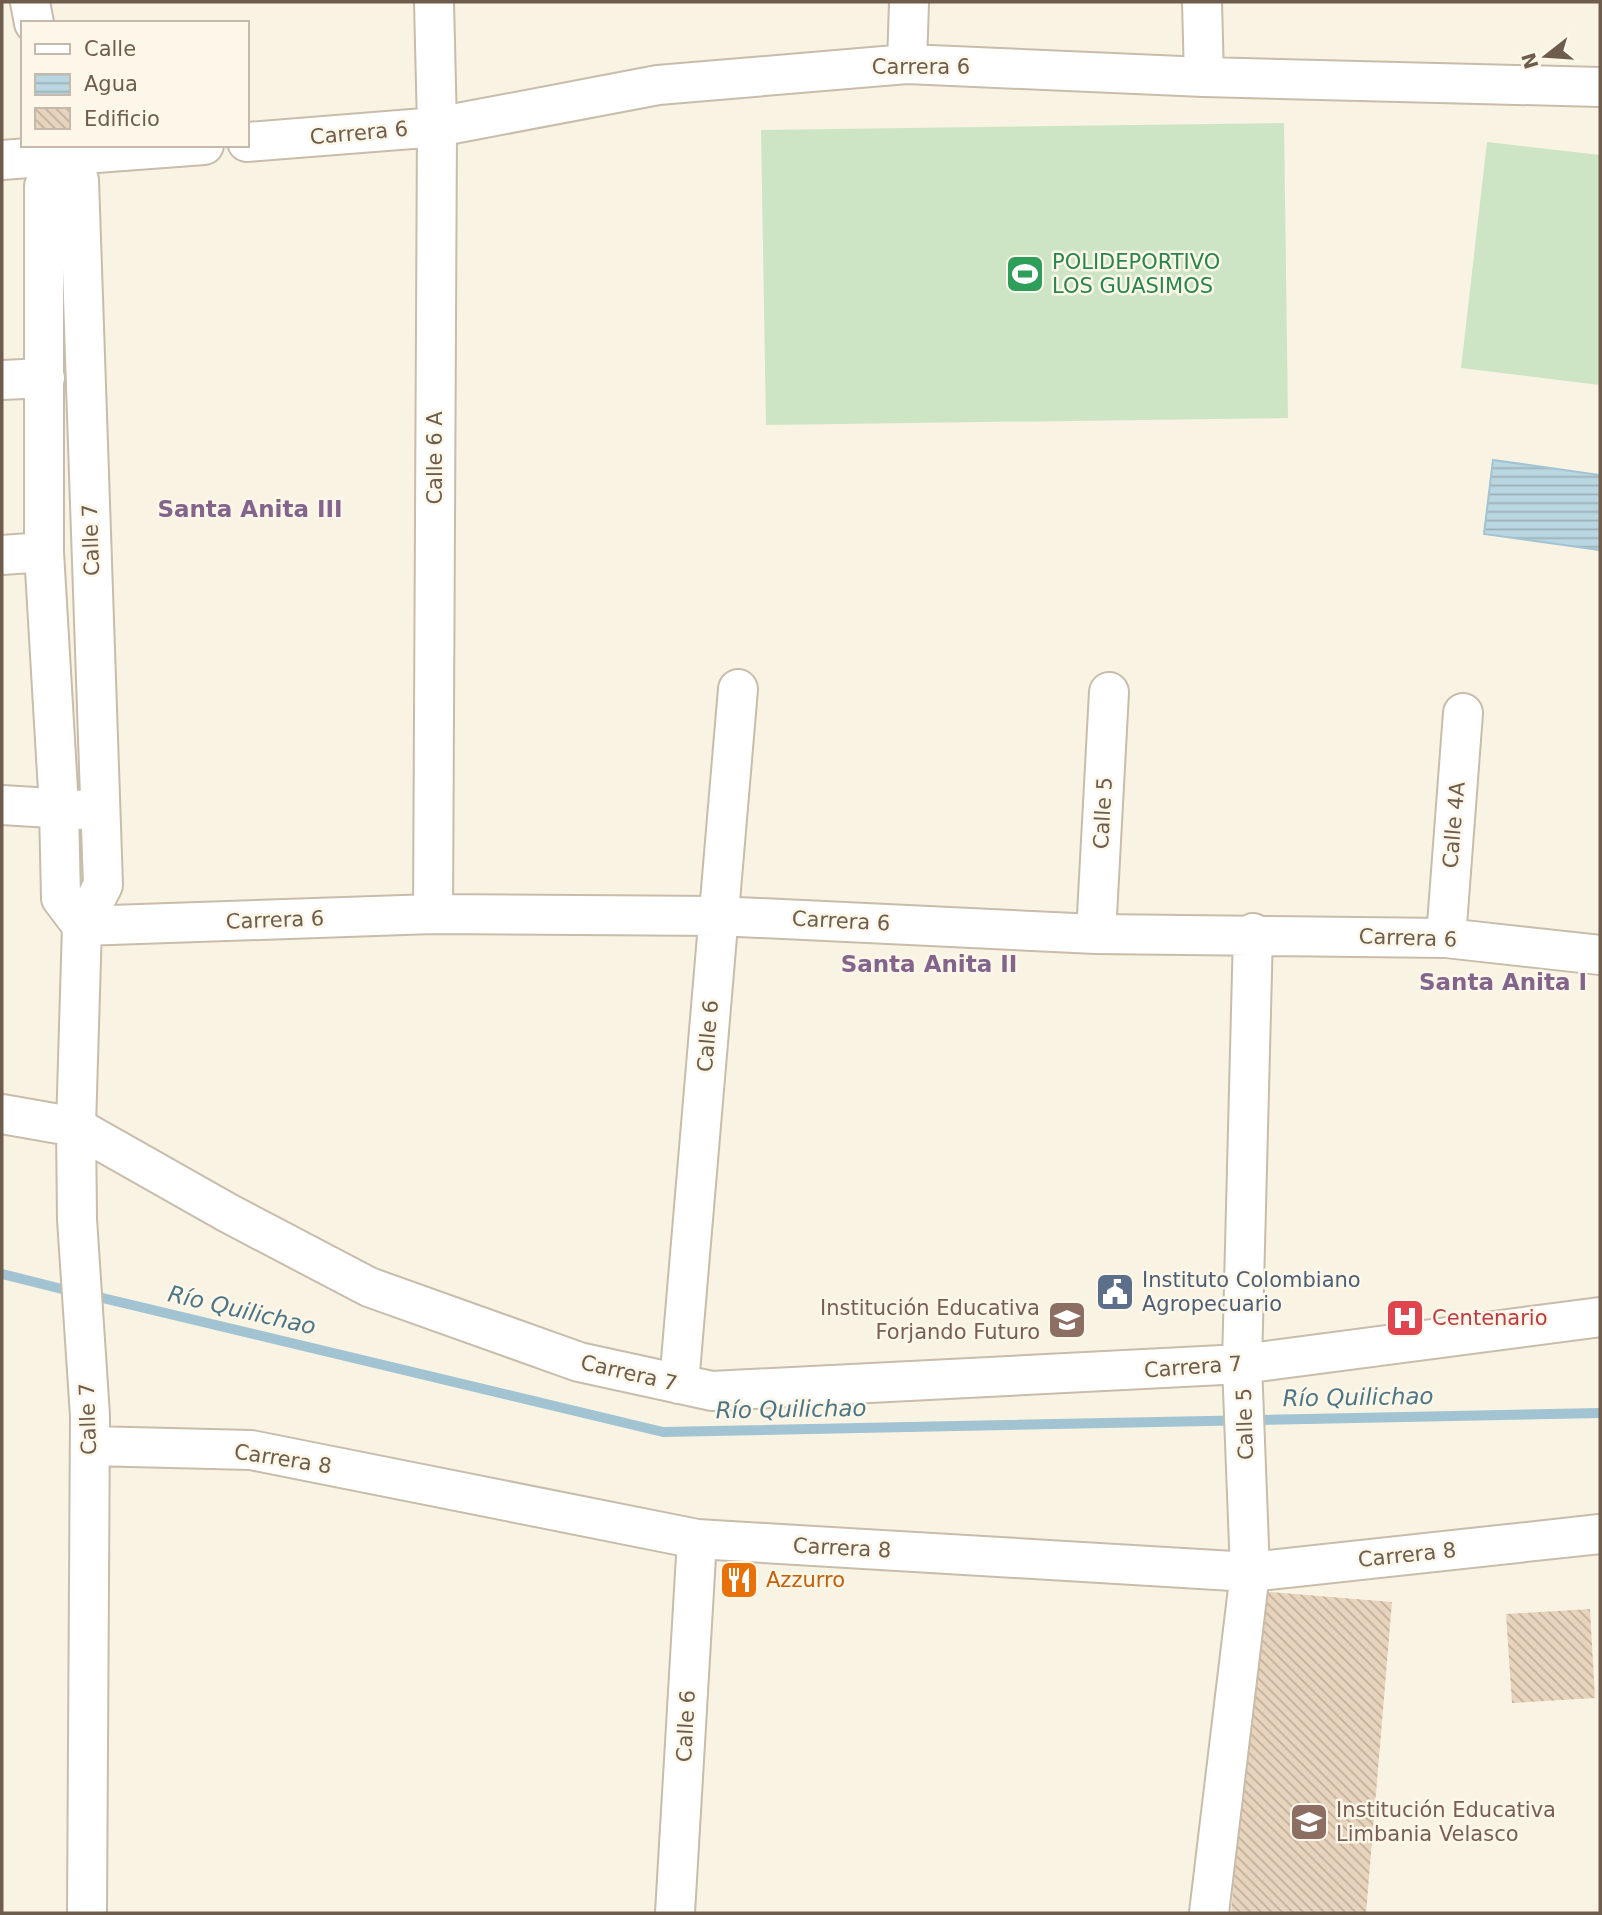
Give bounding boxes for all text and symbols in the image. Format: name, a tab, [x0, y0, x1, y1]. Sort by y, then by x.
legend	[21, 21, 248, 147]
north arrow	[1511, 21, 1581, 91]
text: Calle	[84, 37, 136, 61]
text: N	[1517, 50, 1543, 72]
street label: Carrera 6	[872, 55, 970, 79]
text: Agua	[84, 72, 138, 96]
text: Edificio	[84, 107, 160, 131]
street label: Carrera 6	[309, 117, 409, 149]
place label: POLIDEPORTIVO LOS GUASIMOS	[1052, 250, 1220, 298]
sports icon: POLIDEPORTIVO LOS GUASIMOS	[1004, 253, 1046, 295]
street label: Calle 6 A	[423, 411, 447, 505]
district label: Santa Anita III	[157, 496, 343, 522]
street label: Calle 7	[78, 504, 104, 576]
street label: Calle 5	[1089, 776, 1117, 850]
street label: Calle 4A	[1438, 780, 1470, 869]
street label: Carrera 6	[225, 906, 325, 934]
street label: Carrera 6	[791, 906, 891, 936]
street label: Carrera 6	[1358, 924, 1458, 952]
district label: Santa Anita II	[841, 951, 1017, 977]
district label: Santa Anita I	[1419, 969, 1587, 995]
street label: Calle 6	[693, 999, 723, 1073]
place label: Instituto Colombiano Agropecuario	[1142, 1268, 1361, 1316]
public building icon: Instituto Colombiano Agropecuario	[1094, 1271, 1136, 1313]
water label: Río Quilichao	[166, 1280, 318, 1340]
place label: Institución Educativa Forjando Futuro	[820, 1296, 1040, 1344]
hospital icon: Centenario	[1384, 1297, 1426, 1339]
school or university icon: Institución Educativa Forjando Futuro	[1046, 1299, 1088, 1341]
place label: Centenario	[1432, 1306, 1548, 1330]
street label: Carrera 7	[578, 1350, 680, 1396]
street label: Carrera 7	[1143, 1352, 1243, 1382]
street label: Calle 7	[75, 1383, 101, 1455]
water label: Río Quilichao	[1282, 1383, 1434, 1411]
street label: Calle 5	[1232, 1388, 1258, 1460]
water label: Río Quilichao	[715, 1395, 867, 1423]
street label: Carrera 8	[233, 1439, 333, 1479]
street label: Carrera 8	[792, 1533, 892, 1563]
street label: Carrera 8	[1357, 1538, 1457, 1572]
restaurant icon: Azzurro	[718, 1559, 760, 1601]
place label: Azzurro	[766, 1568, 845, 1592]
street label: Calle 6	[672, 1689, 700, 1763]
place label: Institución Educativa Limbania Velasco	[1336, 1798, 1556, 1846]
school or university icon: Institución Educativa Limbania Velasco	[1288, 1801, 1330, 1843]

